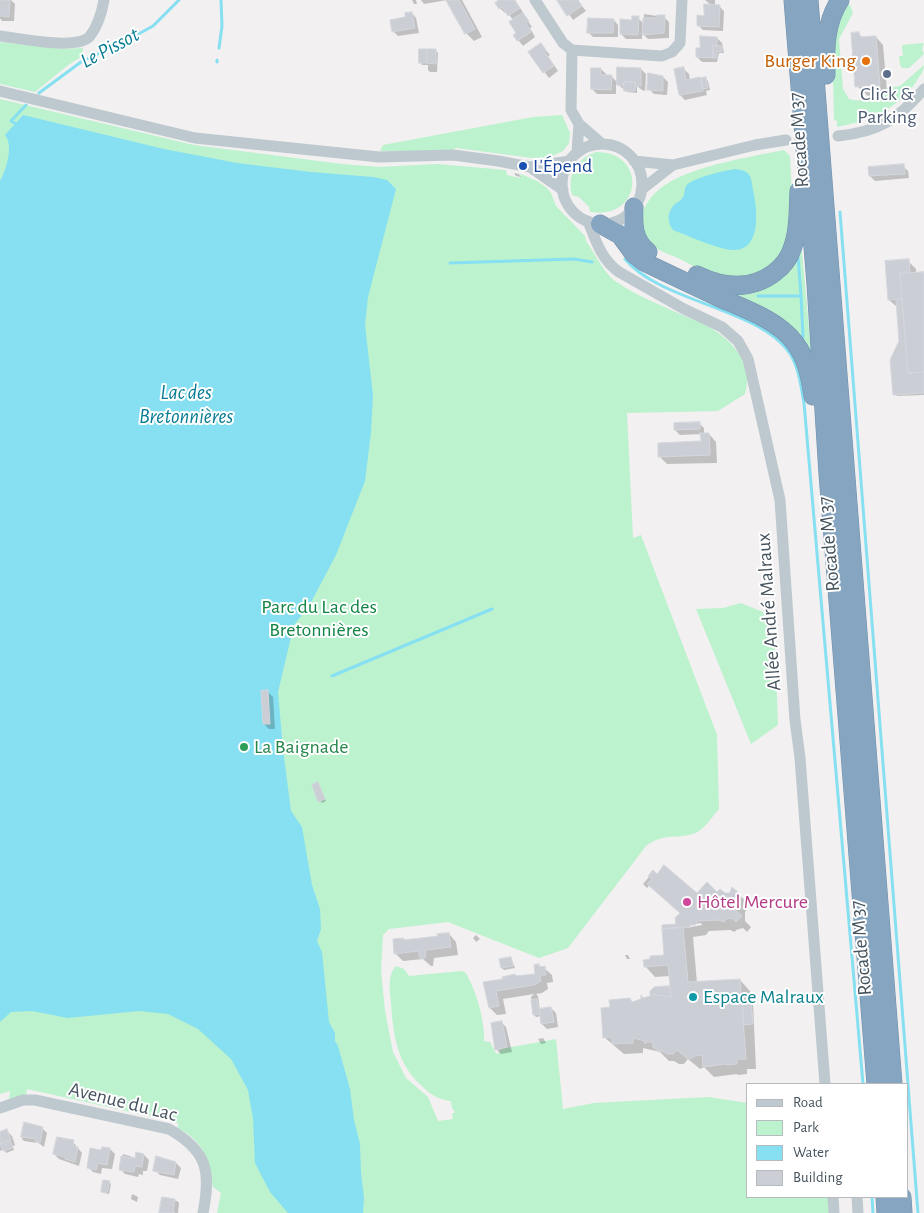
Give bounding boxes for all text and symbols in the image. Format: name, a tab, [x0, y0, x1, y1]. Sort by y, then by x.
water label: Le Pissot	[76, 22, 144, 74]
place label: Burger King	[764, 49, 856, 73]
marker: Burger King	[860, 55, 872, 67]
marker: Click & Parking	[881, 68, 893, 80]
place label: Click & Parking	[857, 82, 917, 129]
street label: Rocade M 37	[784, 92, 814, 188]
place label: L'Épend	[533, 154, 592, 178]
marker: L'Épend	[517, 160, 529, 172]
water label: Lac des Bretonnières	[139, 380, 233, 430]
street label: Rocade M 37	[813, 495, 845, 593]
street label: Allée André Malraux	[752, 532, 786, 692]
park label: Parc du Lac des Bretonnières	[261, 595, 377, 642]
place label: La Baignade	[254, 735, 349, 759]
marker: La Baignade	[238, 741, 250, 753]
place label: Hôtel Mercure	[697, 890, 808, 914]
marker: Hôtel Mercure	[681, 896, 693, 908]
street label: Rocade M 37	[845, 899, 877, 997]
place label: Espace Malraux	[703, 985, 824, 1009]
marker: Espace Malraux	[687, 991, 699, 1003]
street label: Avenue du Lac	[66, 1077, 180, 1127]
legend	[746, 1083, 909, 1198]
text: Road	[793, 1095, 823, 1110]
text: Park	[793, 1120, 819, 1135]
text: Water	[793, 1145, 829, 1160]
text: Building	[793, 1170, 843, 1185]

